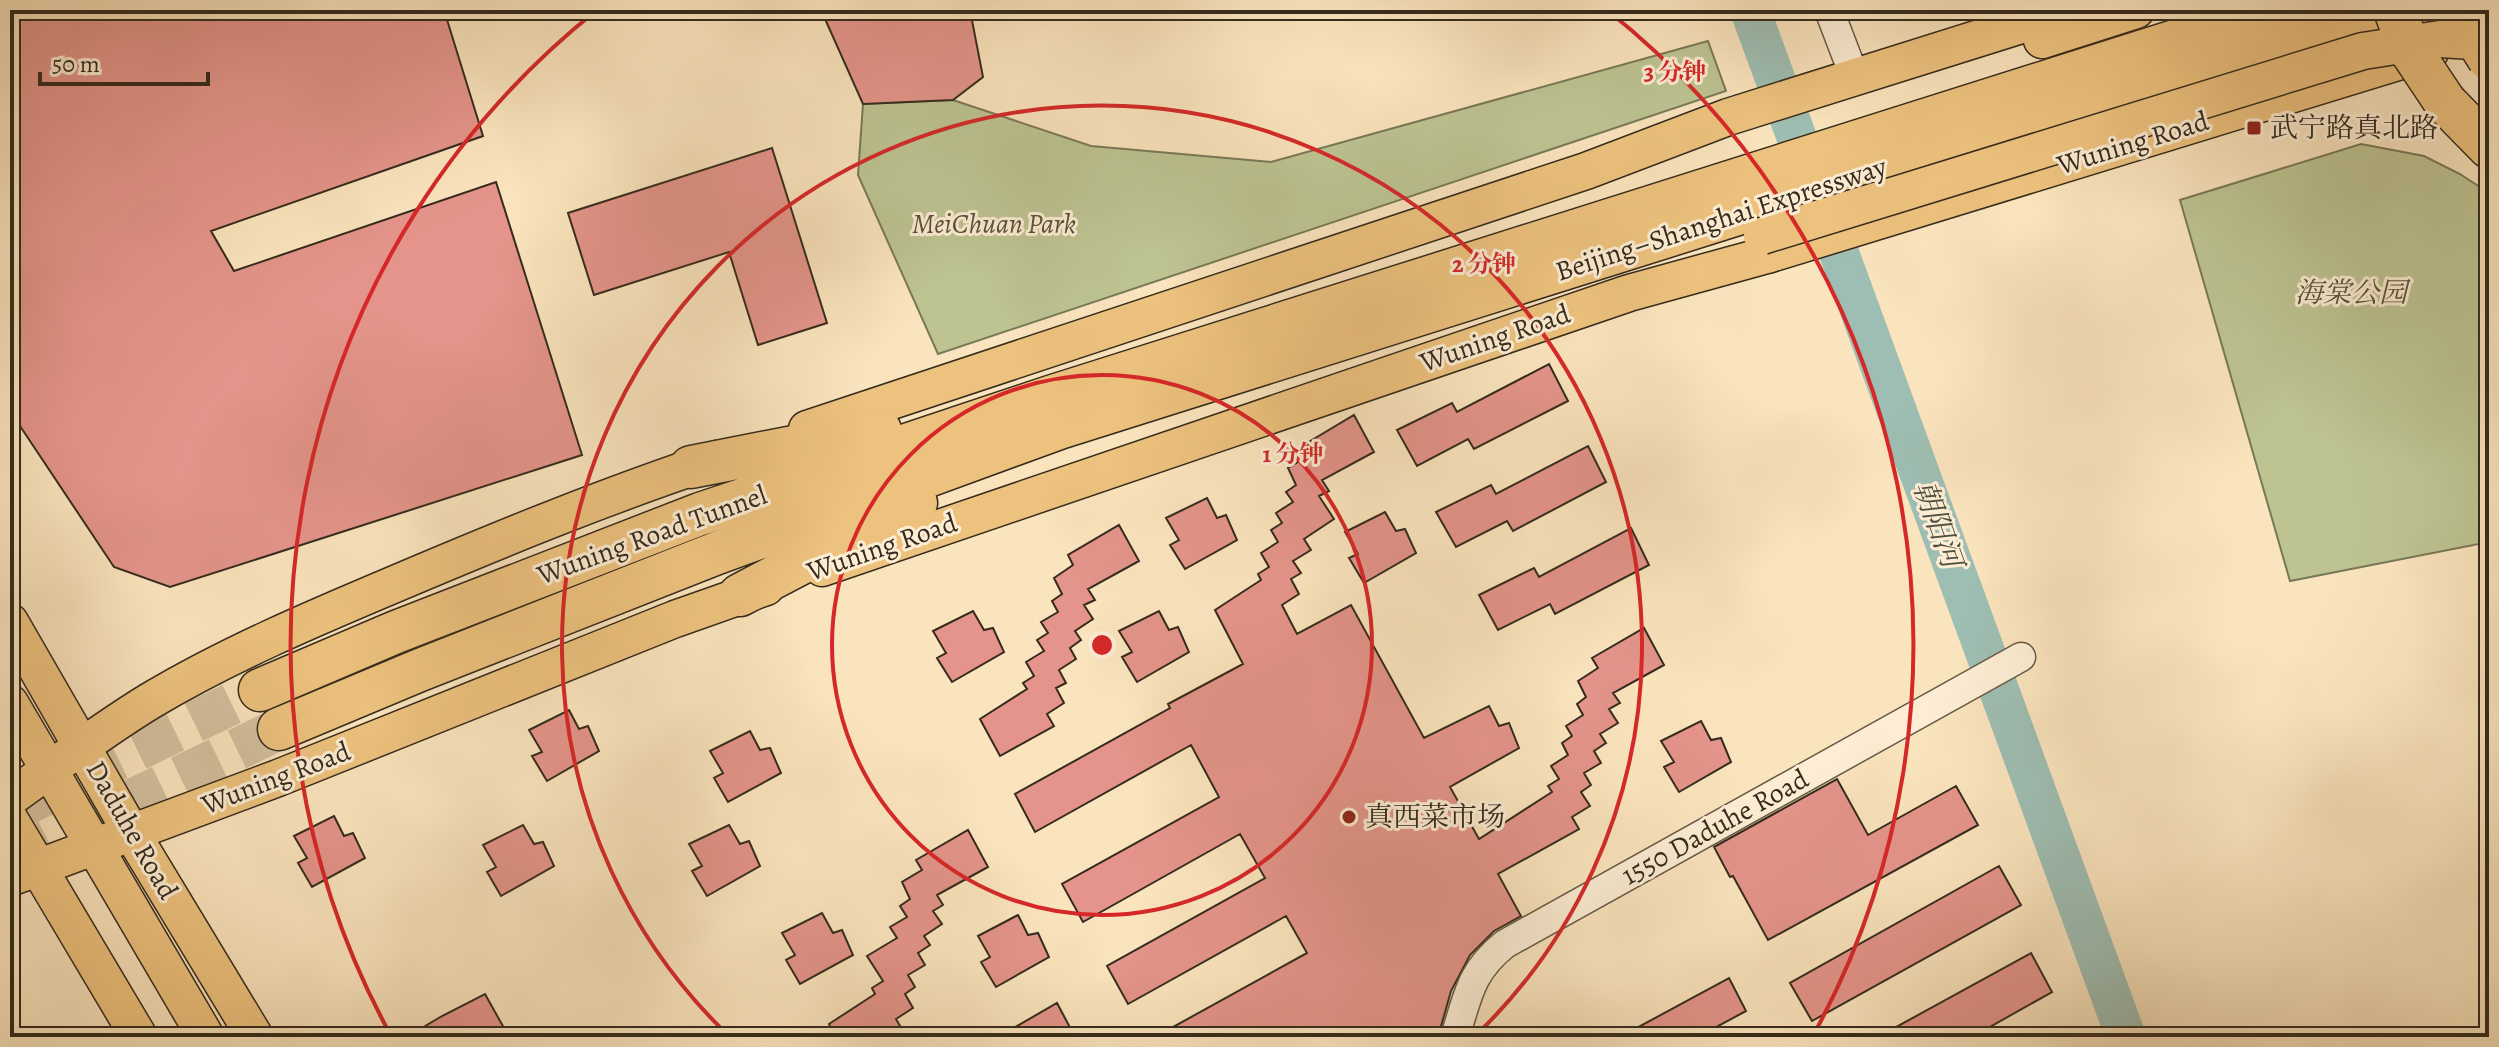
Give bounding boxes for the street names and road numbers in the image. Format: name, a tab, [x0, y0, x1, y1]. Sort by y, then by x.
street label: Wuning Road	[2052, 102, 2214, 184]
street label: Beijing–Shanghai Expressway	[1551, 147, 1892, 291]
street label: Wuning Road	[1414, 294, 1576, 382]
street label: Wuning Road Tunnel	[531, 476, 772, 595]
street label: Wuning Road	[801, 503, 963, 591]
street label: Wuning Road	[195, 732, 357, 824]
street label: Daduhe Road	[77, 754, 187, 907]
street label: 1550 Daduhe Road	[1615, 759, 1816, 894]

